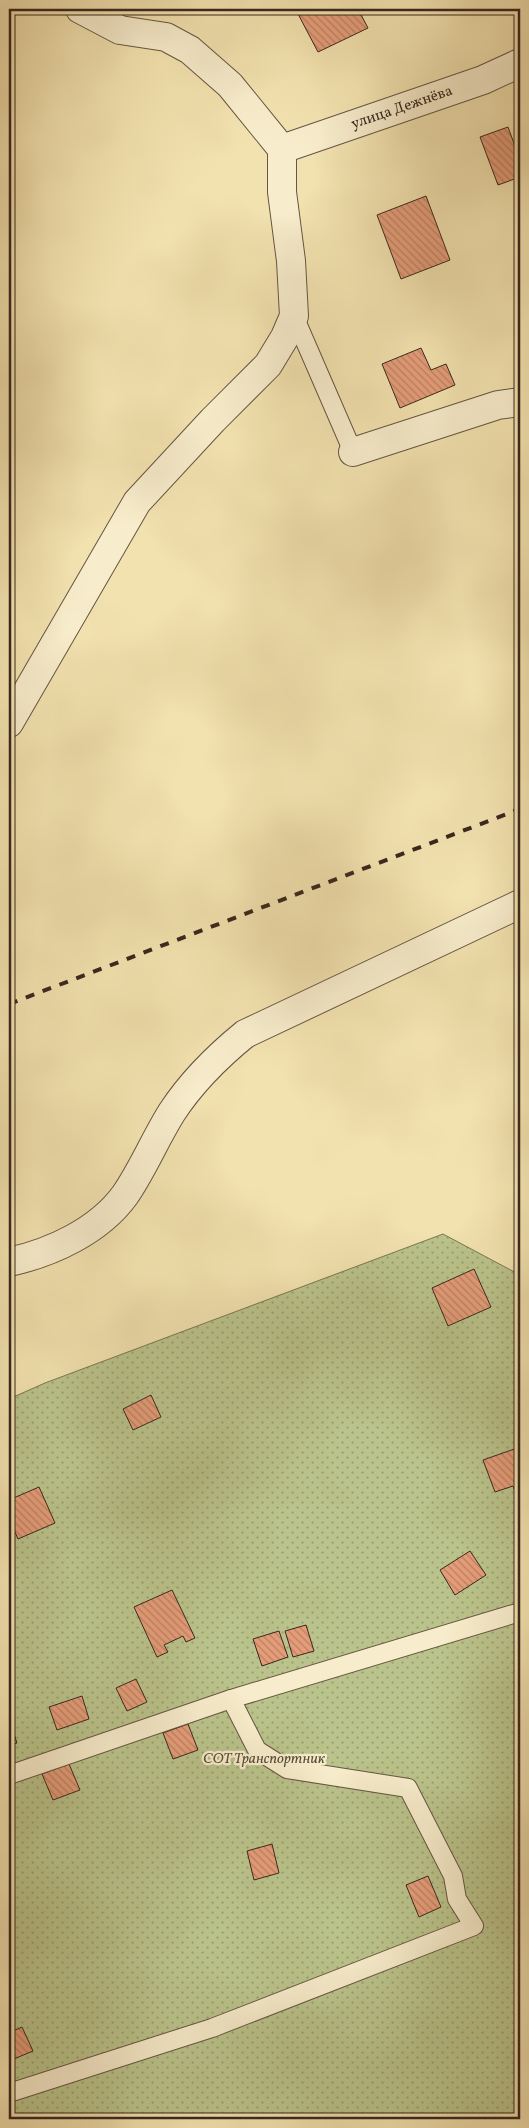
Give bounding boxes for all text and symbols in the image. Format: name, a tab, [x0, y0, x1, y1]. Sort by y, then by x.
street label: улица Дежнёва	[348, 81, 456, 135]
park label: СОТ Транспортник	[203, 1749, 326, 1770]

